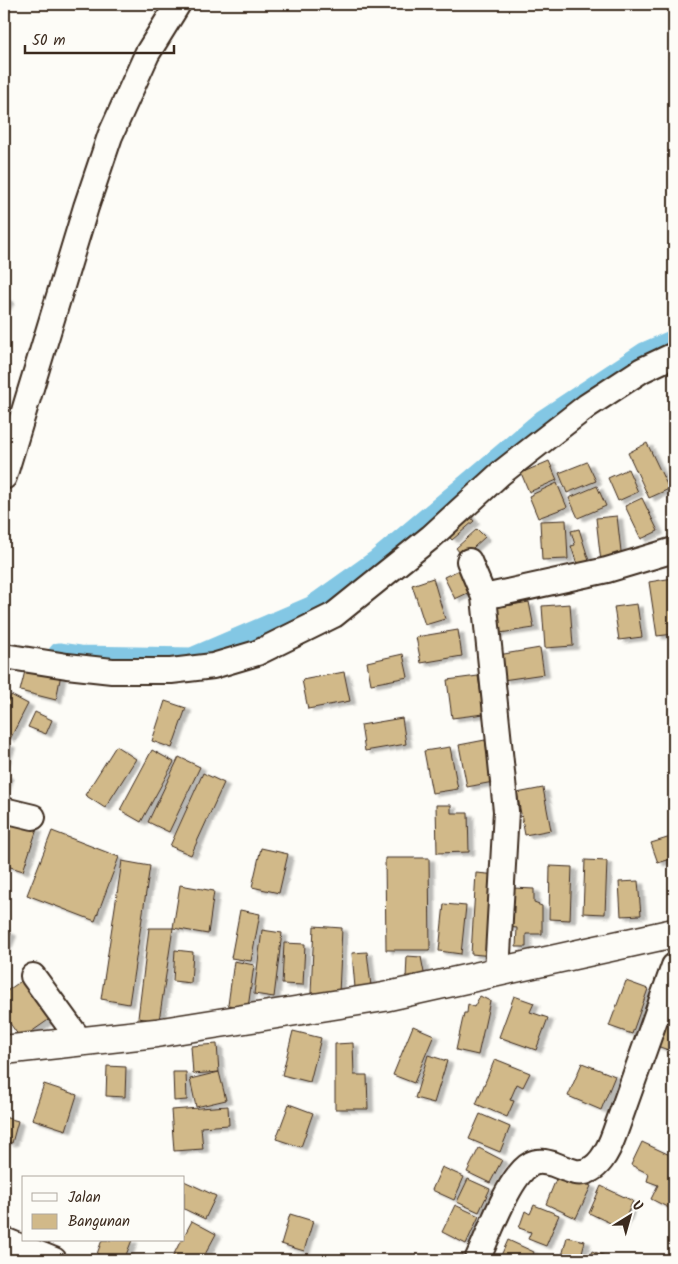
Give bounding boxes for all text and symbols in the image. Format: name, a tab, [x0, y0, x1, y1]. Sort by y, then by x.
scale bar	[25, 22, 174, 54]
text: 50 m	[32, 29, 66, 53]
legend	[22, 1176, 185, 1242]
text: Jalan	[68, 1186, 101, 1210]
north arrow	[606, 1192, 656, 1242]
text: U	[627, 1195, 648, 1218]
text: Bangunan	[68, 1210, 130, 1234]

